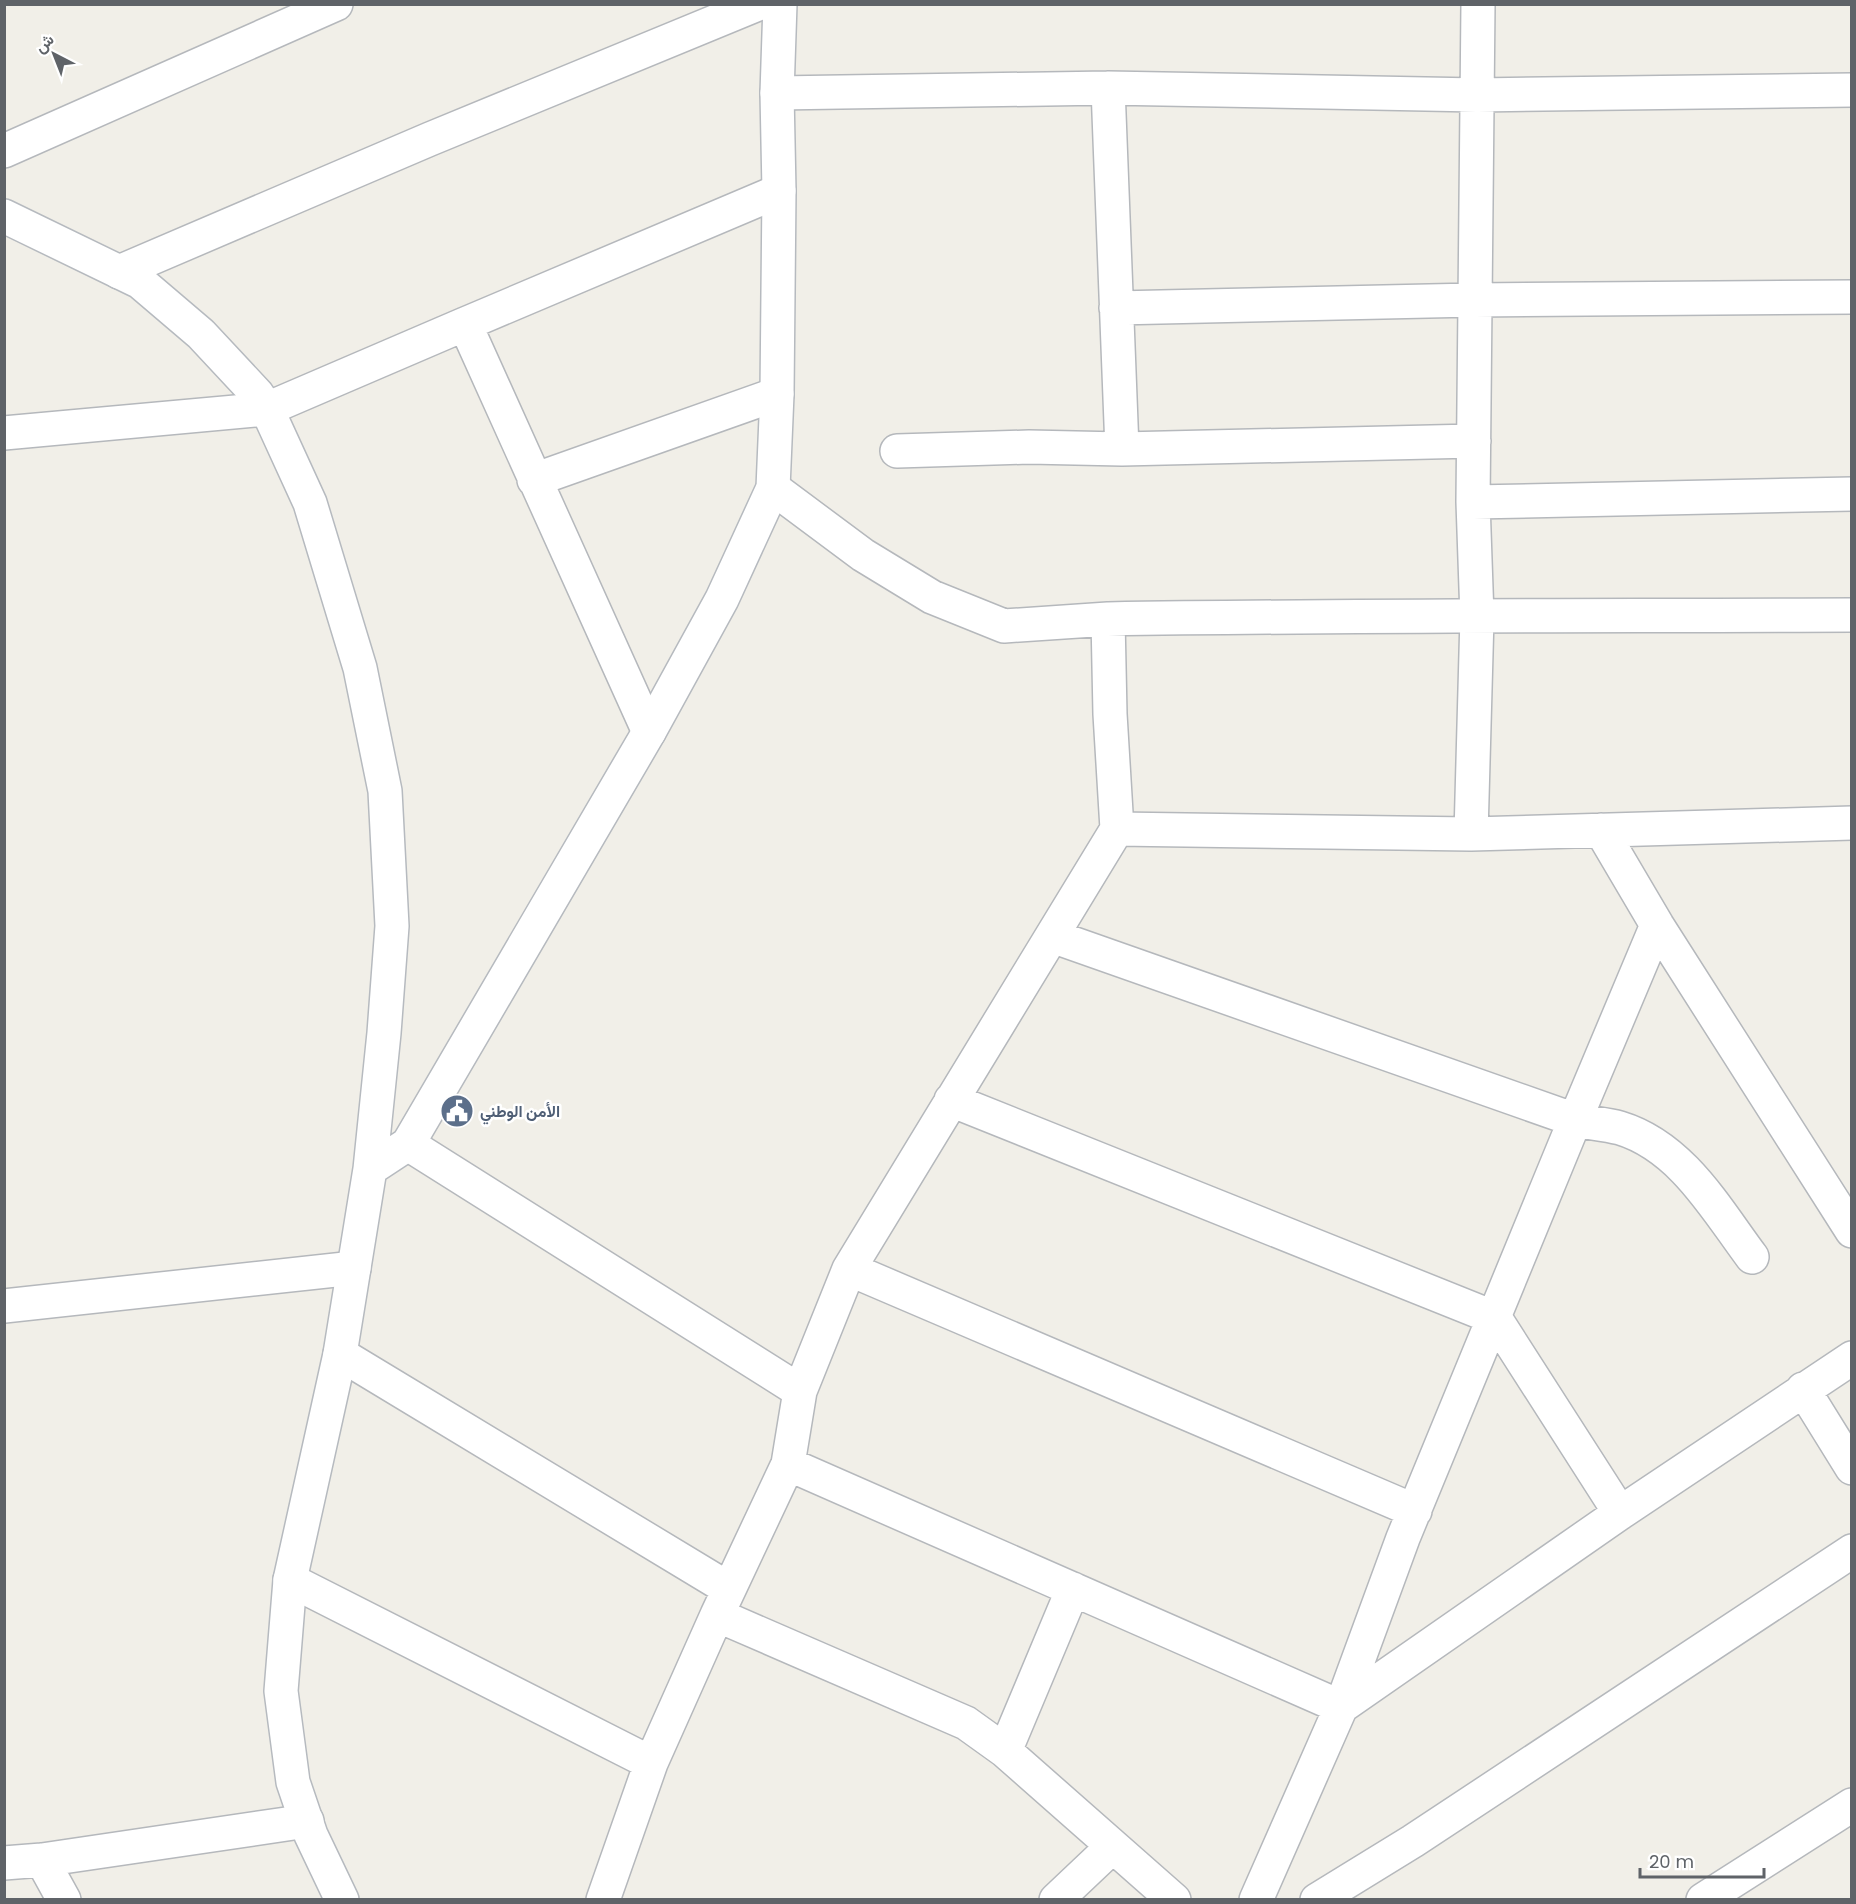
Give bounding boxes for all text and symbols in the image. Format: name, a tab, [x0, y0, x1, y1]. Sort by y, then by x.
north arrow	[24, 24, 84, 84]
text: ش	[29, 28, 59, 58]
public building icon: الأمن الوطني	[439, 1093, 475, 1129]
place label: الأمن الوطني	[480, 1100, 560, 1125]
scale bar	[1640, 1841, 1764, 1879]
text: 20 m	[1649, 1849, 1694, 1874]

